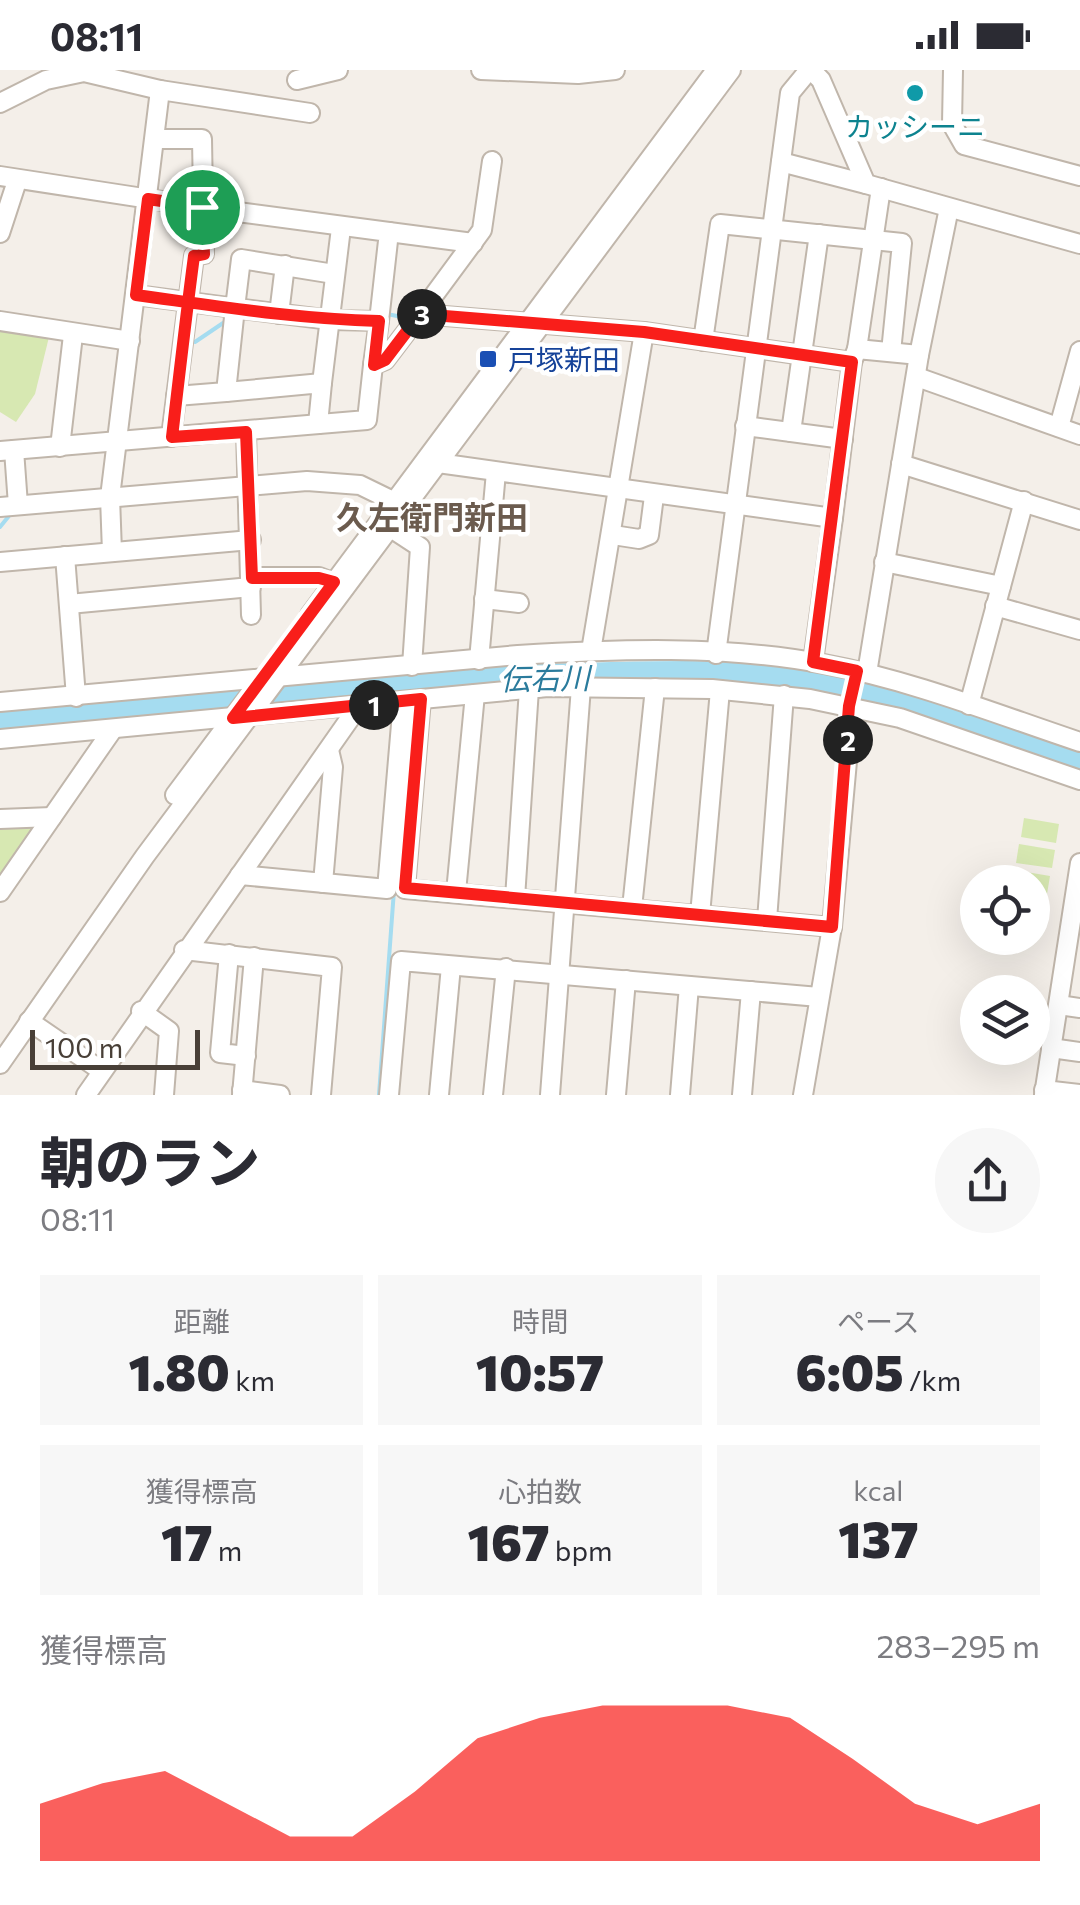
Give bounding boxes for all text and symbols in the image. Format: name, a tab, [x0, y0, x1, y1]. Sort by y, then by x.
text: 08:11	[50, 12, 143, 59]
marker: カッシーニ	[904, 82, 926, 104]
place label: カッシーニ	[845, 109, 985, 143]
pin	[160, 165, 245, 250]
icon: arrive	[175, 180, 230, 235]
pin: 3	[397, 289, 447, 339]
text: 3	[414, 297, 430, 331]
place label: 戸塚新田	[508, 342, 620, 376]
marker: 戸塚新田	[477, 348, 499, 370]
district label: 久左衛門新田	[336, 496, 528, 536]
water label: 伝右川	[500, 658, 593, 696]
pin: 1	[349, 680, 399, 730]
text: 1	[368, 688, 380, 722]
pin: 2	[823, 715, 873, 765]
text: 2	[840, 723, 856, 757]
map controls	[960, 865, 1050, 1065]
button: locate	[960, 865, 1050, 955]
button: layers	[960, 975, 1050, 1065]
scale bar	[30, 1025, 200, 1070]
text: 100 m	[45, 1030, 123, 1064]
text: 朝のラン	[40, 1127, 260, 1194]
button: share	[935, 1128, 1040, 1233]
text: 08:11	[40, 1198, 115, 1238]
text: 距離	[174, 1304, 230, 1338]
text: 時間	[512, 1304, 568, 1338]
text: ペース	[837, 1304, 920, 1338]
text: 1.80	[128, 1340, 230, 1401]
text: 10:57	[476, 1340, 604, 1401]
text: 6:05	[796, 1340, 904, 1401]
text: km	[230, 1363, 275, 1397]
text: /km	[904, 1363, 961, 1397]
text: kcal	[853, 1473, 903, 1507]
text: 獲得標高	[146, 1474, 258, 1508]
text: 心拍数	[498, 1474, 582, 1508]
text: 137	[838, 1507, 918, 1568]
text: 17	[161, 1510, 212, 1571]
text: 167	[468, 1510, 549, 1571]
text: m	[212, 1533, 242, 1567]
text: bpm	[549, 1533, 612, 1567]
text: 283–295 m	[876, 1625, 1040, 1665]
text: 獲得標高	[40, 1629, 168, 1669]

